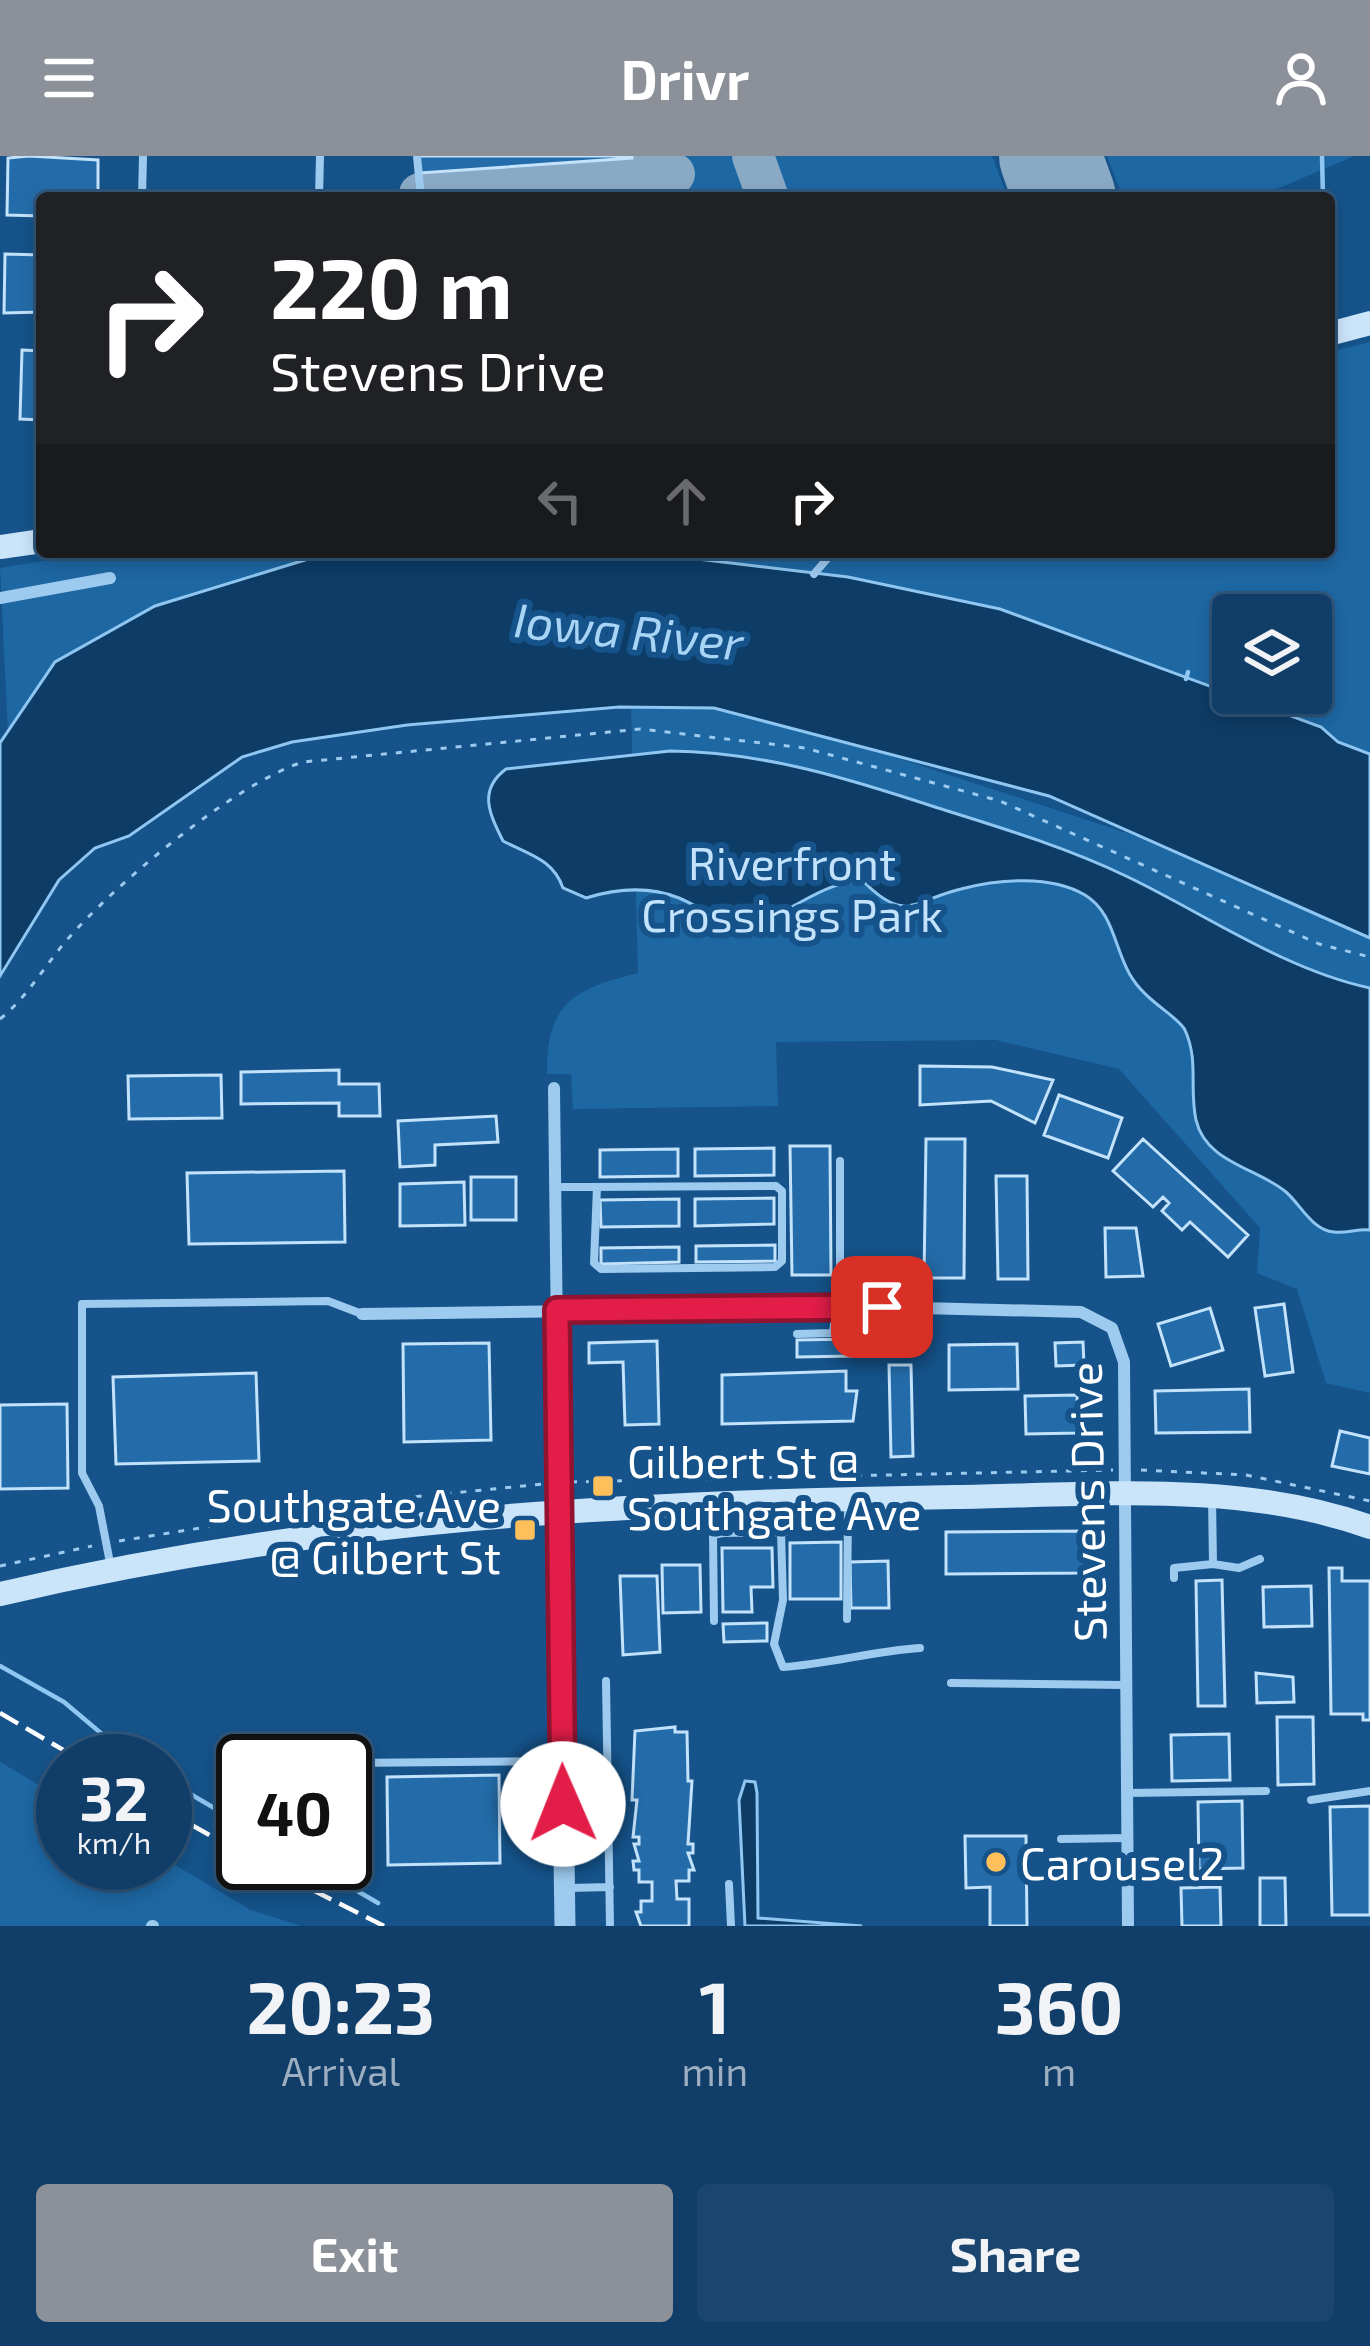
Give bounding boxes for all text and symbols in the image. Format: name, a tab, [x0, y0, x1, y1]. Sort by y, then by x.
icon: menu	[36, 45, 102, 111]
icon: person	[1268, 45, 1334, 111]
text: Drivr	[621, 46, 749, 111]
text: 220 m	[270, 235, 513, 336]
icon: right	[72, 240, 228, 396]
text: Stevens Drive	[270, 337, 606, 402]
icon: left	[527, 468, 593, 534]
icon: ahead	[653, 468, 719, 534]
icon: right	[779, 468, 845, 534]
water label: Iowa River	[511, 589, 747, 671]
map controls	[1212, 594, 1332, 714]
button: layers	[1212, 594, 1332, 714]
park label: Riverfront Crossings Park	[641, 835, 943, 941]
pin	[831, 1256, 933, 1358]
icon: arrive	[849, 1274, 915, 1340]
street label: Stevens Drive	[1057, 1362, 1115, 1642]
place label: Gilbert St @ Southgate Ave	[627, 1433, 921, 1539]
marker: Gilbert St @ Southgate Ave	[590, 1473, 616, 1499]
place label: Southgate Ave @ Gilbert St	[207, 1477, 501, 1583]
marker: Southgate Ave @ Gilbert St	[512, 1517, 538, 1543]
speed limit sign: 40	[216, 1734, 372, 1890]
position arrow	[500, 1741, 626, 1867]
text: 32	[80, 1761, 148, 1833]
text: km/h	[77, 1824, 151, 1860]
place label: Carousel2	[1020, 1835, 1225, 1889]
marker: Carousel2	[983, 1849, 1009, 1875]
text: 20:23	[247, 1962, 435, 2048]
text: 1	[699, 1962, 730, 2048]
text: 360	[995, 1962, 1123, 2048]
text: Arrival	[281, 2047, 400, 2094]
text: min	[682, 2047, 748, 2094]
text: m	[1042, 2047, 1076, 2094]
button: Exit	[36, 2184, 673, 2322]
button: Share	[697, 2184, 1334, 2322]

